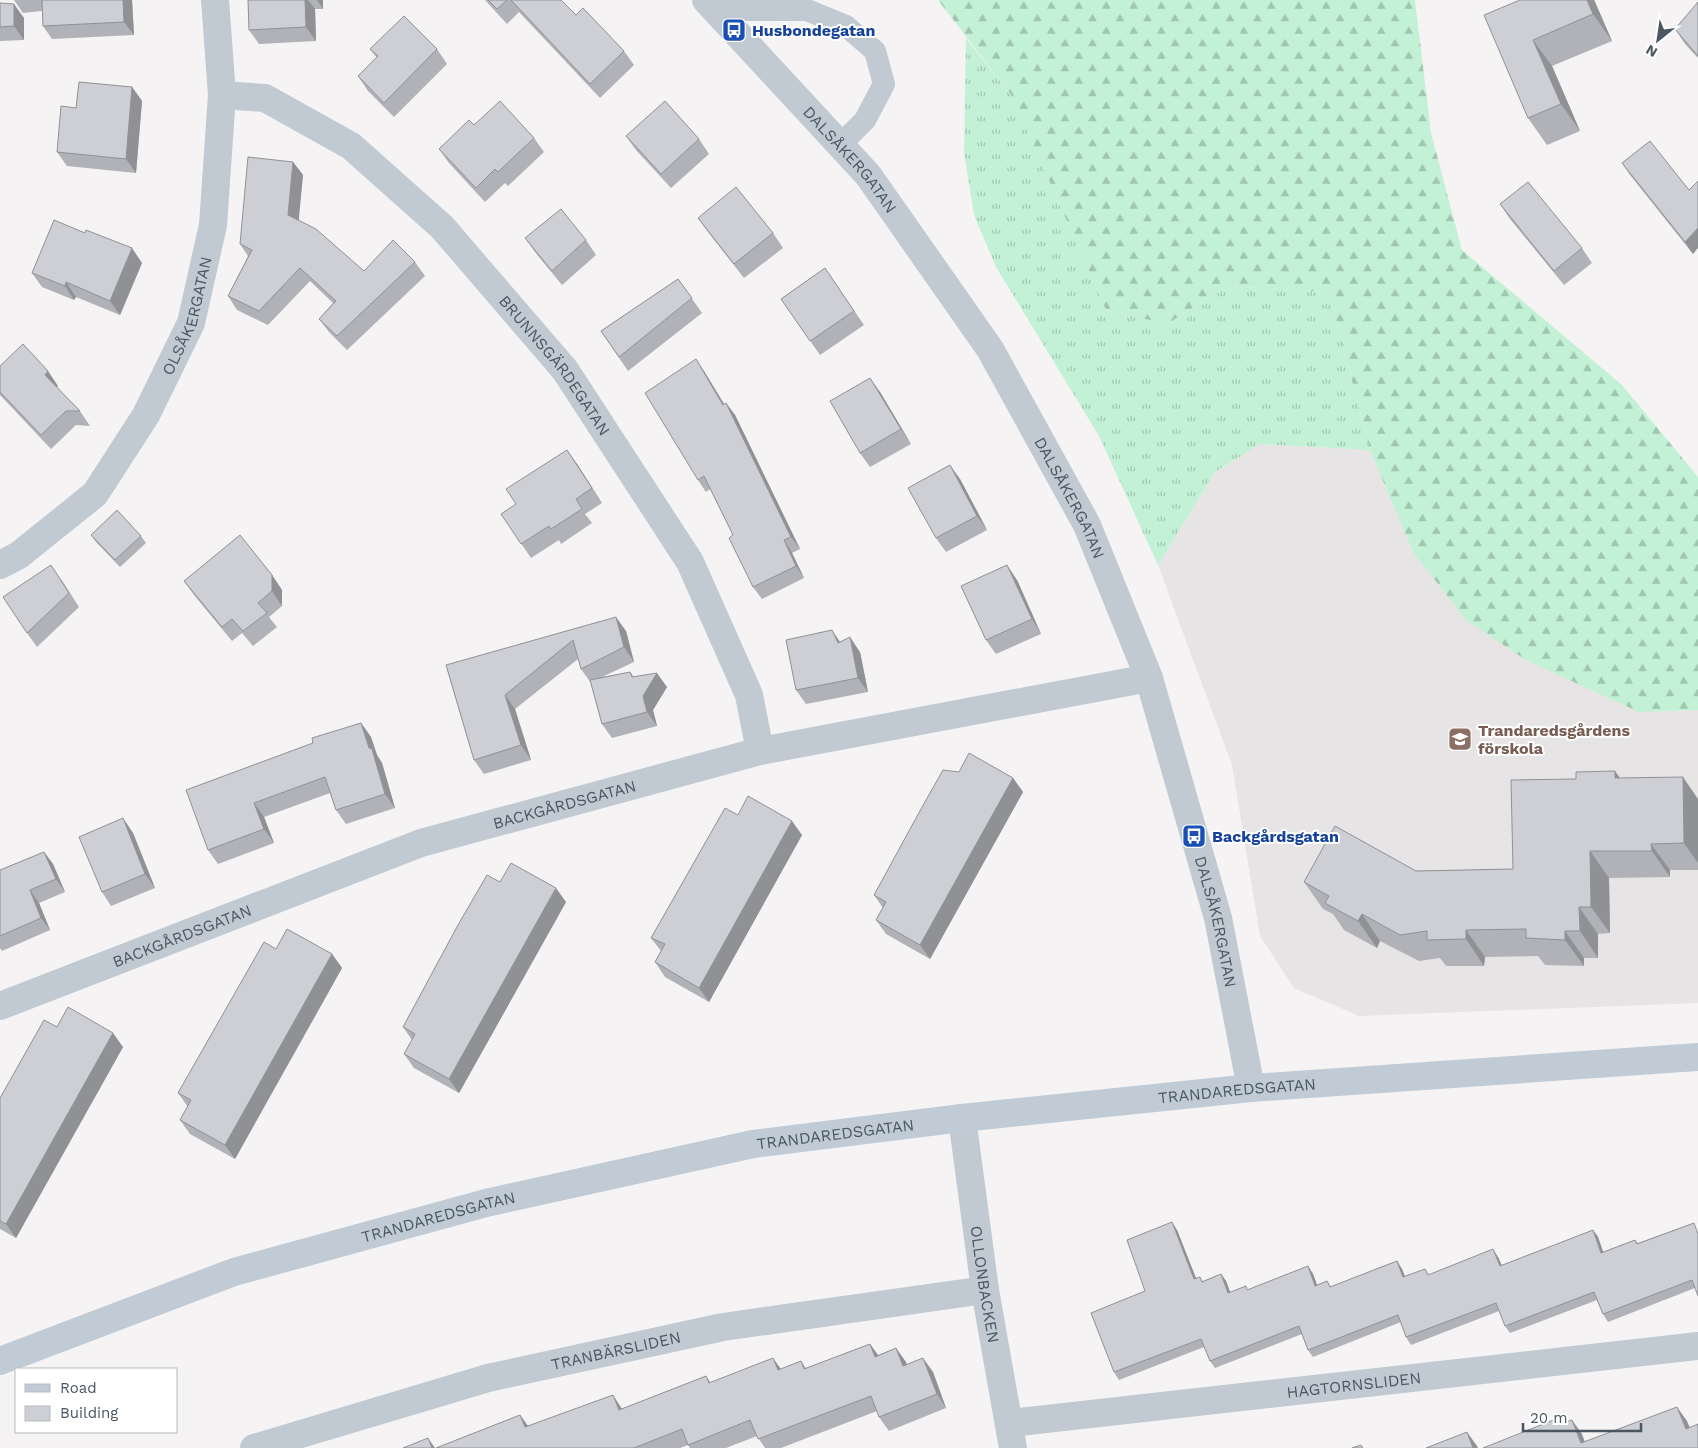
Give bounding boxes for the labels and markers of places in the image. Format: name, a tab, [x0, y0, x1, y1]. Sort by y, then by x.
bus stop icon: Husbondegatan	[721, 17, 747, 43]
place label: Husbondegatan	[752, 21, 875, 40]
place label: Trandaredsgårdens förskola	[1478, 721, 1630, 758]
school or university icon: Trandaredsgårdens förskola	[1447, 726, 1473, 752]
bus stop icon: Backgårdsgatan	[1181, 823, 1207, 849]
place label: Backgårdsgatan	[1212, 827, 1339, 846]

